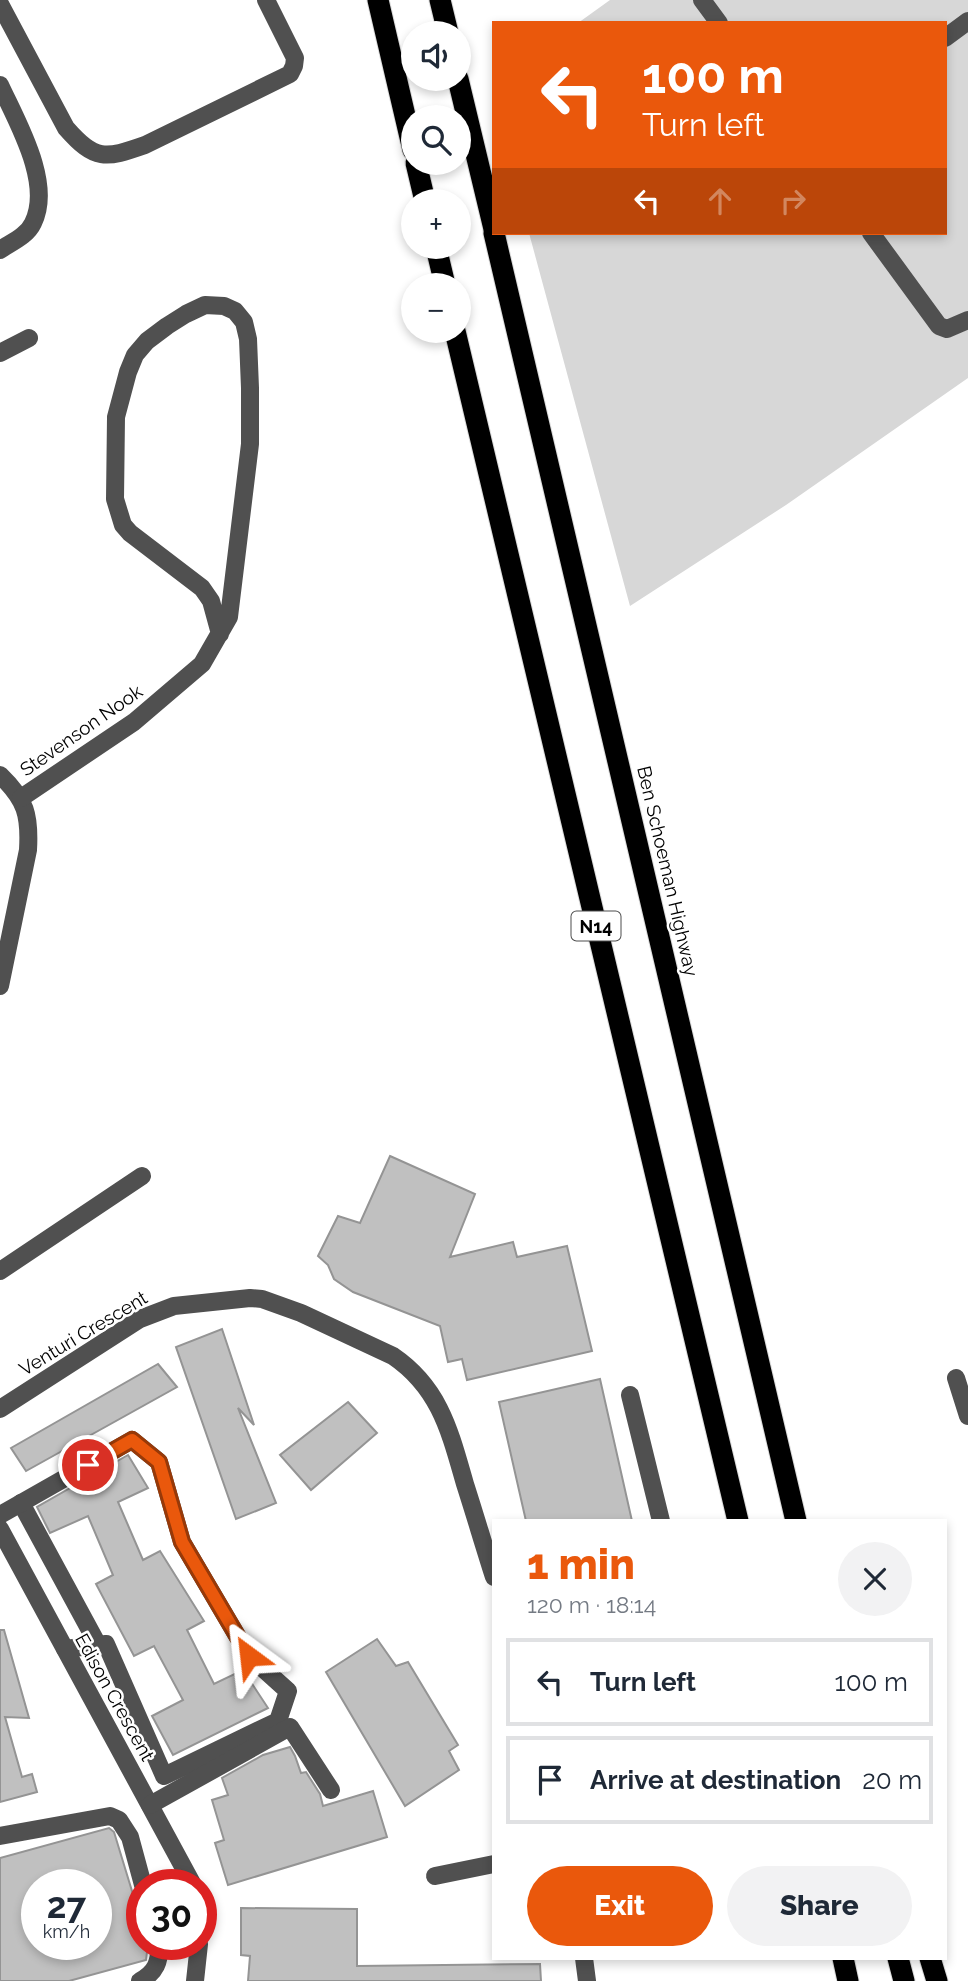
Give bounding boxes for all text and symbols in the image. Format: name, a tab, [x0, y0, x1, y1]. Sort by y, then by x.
map controls	[401, 21, 471, 343]
button: sound	[401, 21, 471, 91]
text: 100 m	[642, 47, 784, 104]
icon: left	[527, 49, 618, 140]
button: search	[401, 105, 471, 175]
text: Turn left	[642, 106, 764, 143]
icon: left	[628, 182, 666, 220]
icon: ahead	[701, 182, 739, 220]
icon: right	[774, 182, 812, 220]
button: +	[401, 189, 471, 259]
button: −	[401, 273, 471, 343]
street label: Stevenson Nook	[16, 680, 146, 780]
street label: Ben Schoeman Highway	[633, 764, 703, 978]
road number: N14	[572, 911, 620, 940]
street label: Venturi Crescent	[15, 1286, 152, 1380]
pin	[58, 1435, 118, 1495]
icon: arrive	[69, 1446, 107, 1484]
text: 1 min	[527, 1540, 635, 1589]
button: close	[838, 1542, 912, 1616]
text: 120 m · 18:14	[527, 1591, 656, 1618]
position arrow	[212, 1619, 286, 1693]
street label: Edison Crescent	[71, 1629, 159, 1765]
icon: left	[531, 1663, 569, 1701]
text: Turn left	[590, 1667, 696, 1697]
text: 100 m	[835, 1667, 908, 1697]
icon: arrive	[531, 1761, 569, 1799]
text: Arrive at destination	[590, 1765, 841, 1795]
text: 20 m	[862, 1765, 922, 1795]
button: Exit	[527, 1866, 713, 1946]
button: Share	[727, 1866, 912, 1946]
speed limit sign: 30	[126, 1869, 217, 1960]
text: 27	[47, 1885, 86, 1926]
text: km/h	[43, 1921, 90, 1942]

